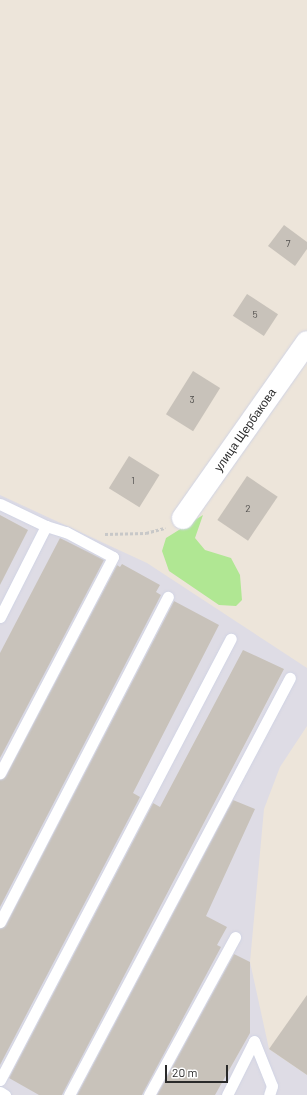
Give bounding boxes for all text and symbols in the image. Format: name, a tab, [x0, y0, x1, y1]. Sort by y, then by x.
house number: 7	[286, 238, 290, 250]
house number: 5	[252, 309, 258, 321]
street label: улица Щербакова	[211, 386, 279, 474]
house number: 3	[189, 394, 195, 406]
house number: 1	[131, 475, 135, 487]
house number: 2	[245, 503, 251, 515]
scale bar	[167, 1057, 230, 1083]
text: 20 m	[172, 1065, 198, 1079]

